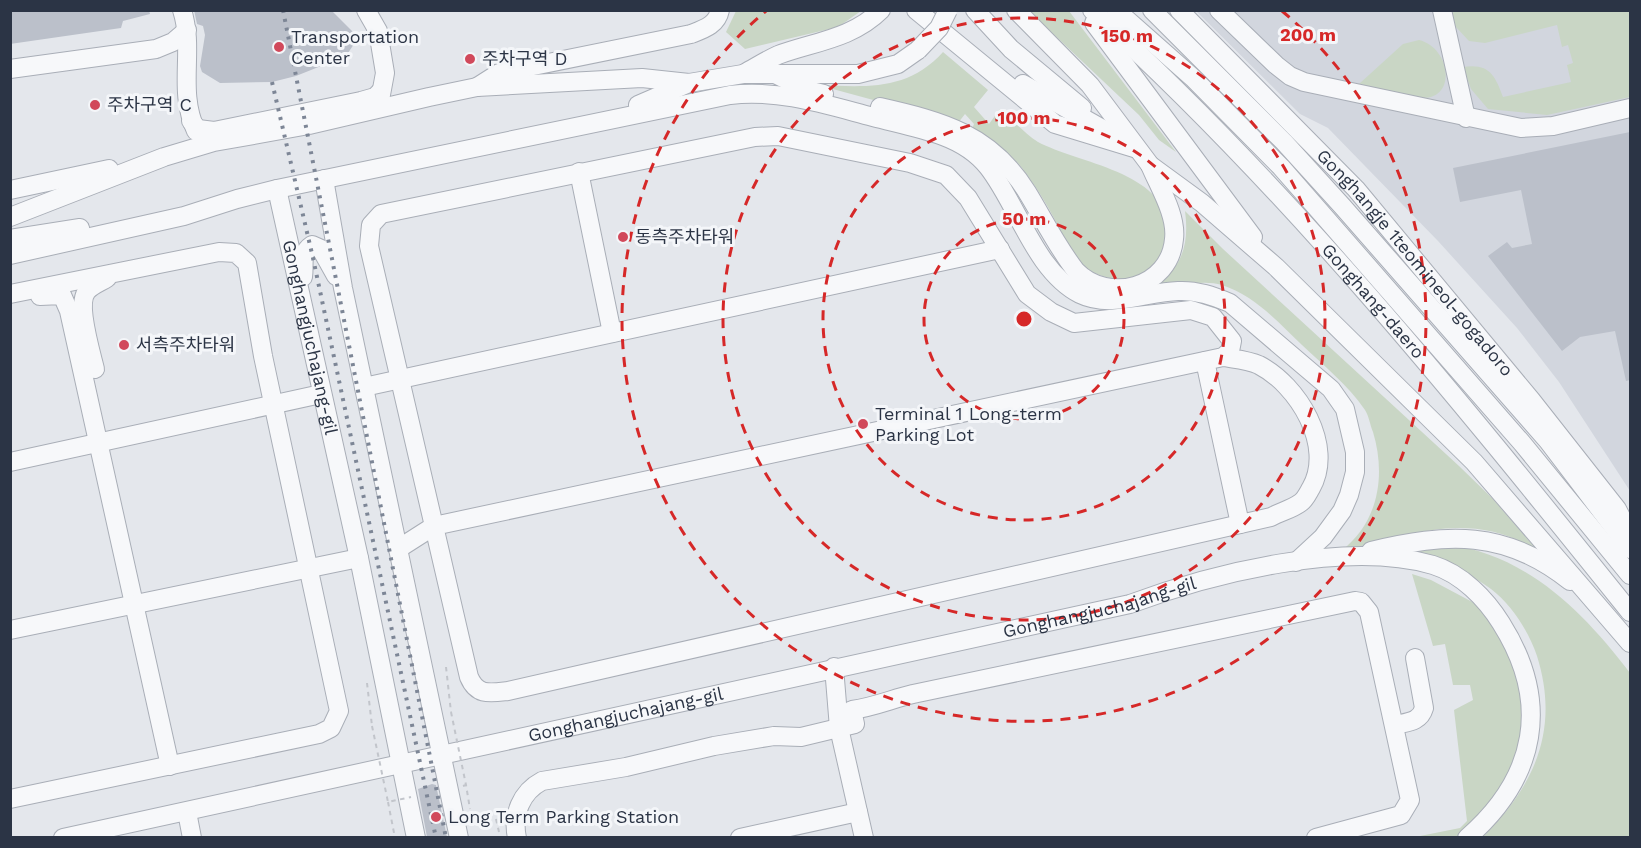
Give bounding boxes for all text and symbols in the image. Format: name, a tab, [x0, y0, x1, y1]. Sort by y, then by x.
text: 200 m	[1280, 24, 1336, 45]
text: 150 m	[1101, 25, 1153, 46]
place label: Transportation Center	[291, 26, 419, 68]
marker: Transportation Center	[272, 40, 286, 54]
place label: 주차구역 D	[482, 48, 567, 69]
marker: 주차구역 D	[463, 52, 477, 66]
place label: 주차구역 C	[107, 94, 192, 115]
marker: 주차구역 C	[88, 98, 102, 112]
text: 100 m	[997, 107, 1051, 128]
street label: Gonghangje 1teomineol-gogadoro	[1313, 145, 1518, 380]
text: 50 m	[1002, 208, 1046, 229]
place label: 동측주차타워	[635, 226, 734, 247]
marker: 동측주차타워	[616, 230, 630, 244]
street label: Gonghangjuchajang-gil	[279, 238, 342, 437]
street label: Gonghang-daero	[1318, 239, 1429, 363]
centre of rings	[1014, 309, 1034, 329]
place label: 서측주차타워	[136, 334, 235, 355]
marker: 서측주차타워	[117, 338, 131, 352]
place label: Terminal 1 Long-term Parking Lot	[875, 403, 1062, 445]
marker: Terminal 1 Long-term Parking Lot	[856, 417, 870, 431]
street label: Gonghangjuchajang-gil	[1001, 572, 1199, 642]
street label: Gonghangjuchajang-gil	[526, 682, 725, 746]
place label: Long Term Parking Station	[448, 806, 679, 827]
marker: Long Term Parking Station	[429, 810, 443, 824]

